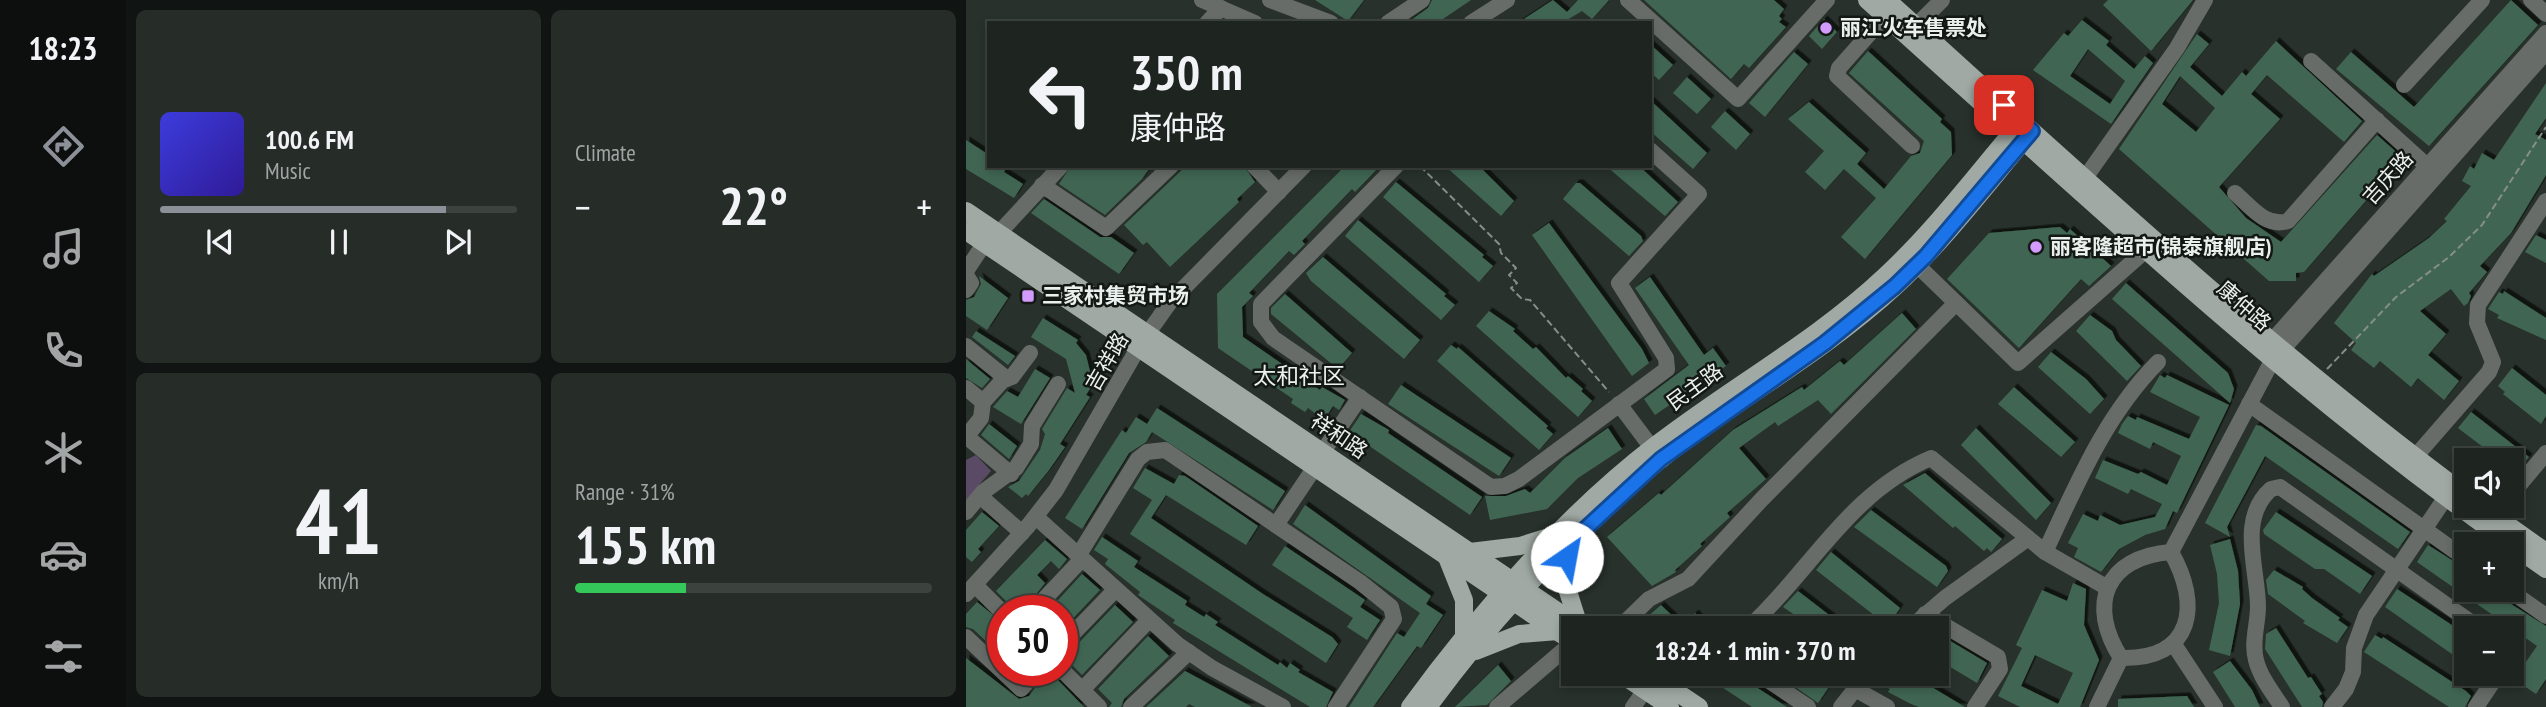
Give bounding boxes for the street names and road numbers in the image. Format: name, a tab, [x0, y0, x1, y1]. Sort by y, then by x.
street label: 吉庆路	[2357, 145, 2419, 210]
street label: 康仲路	[2212, 275, 2277, 336]
street label: 吉祥路	[1079, 328, 1134, 396]
street label: 民主路	[1661, 357, 1728, 416]
street label: 祥和路	[1306, 407, 1373, 464]

